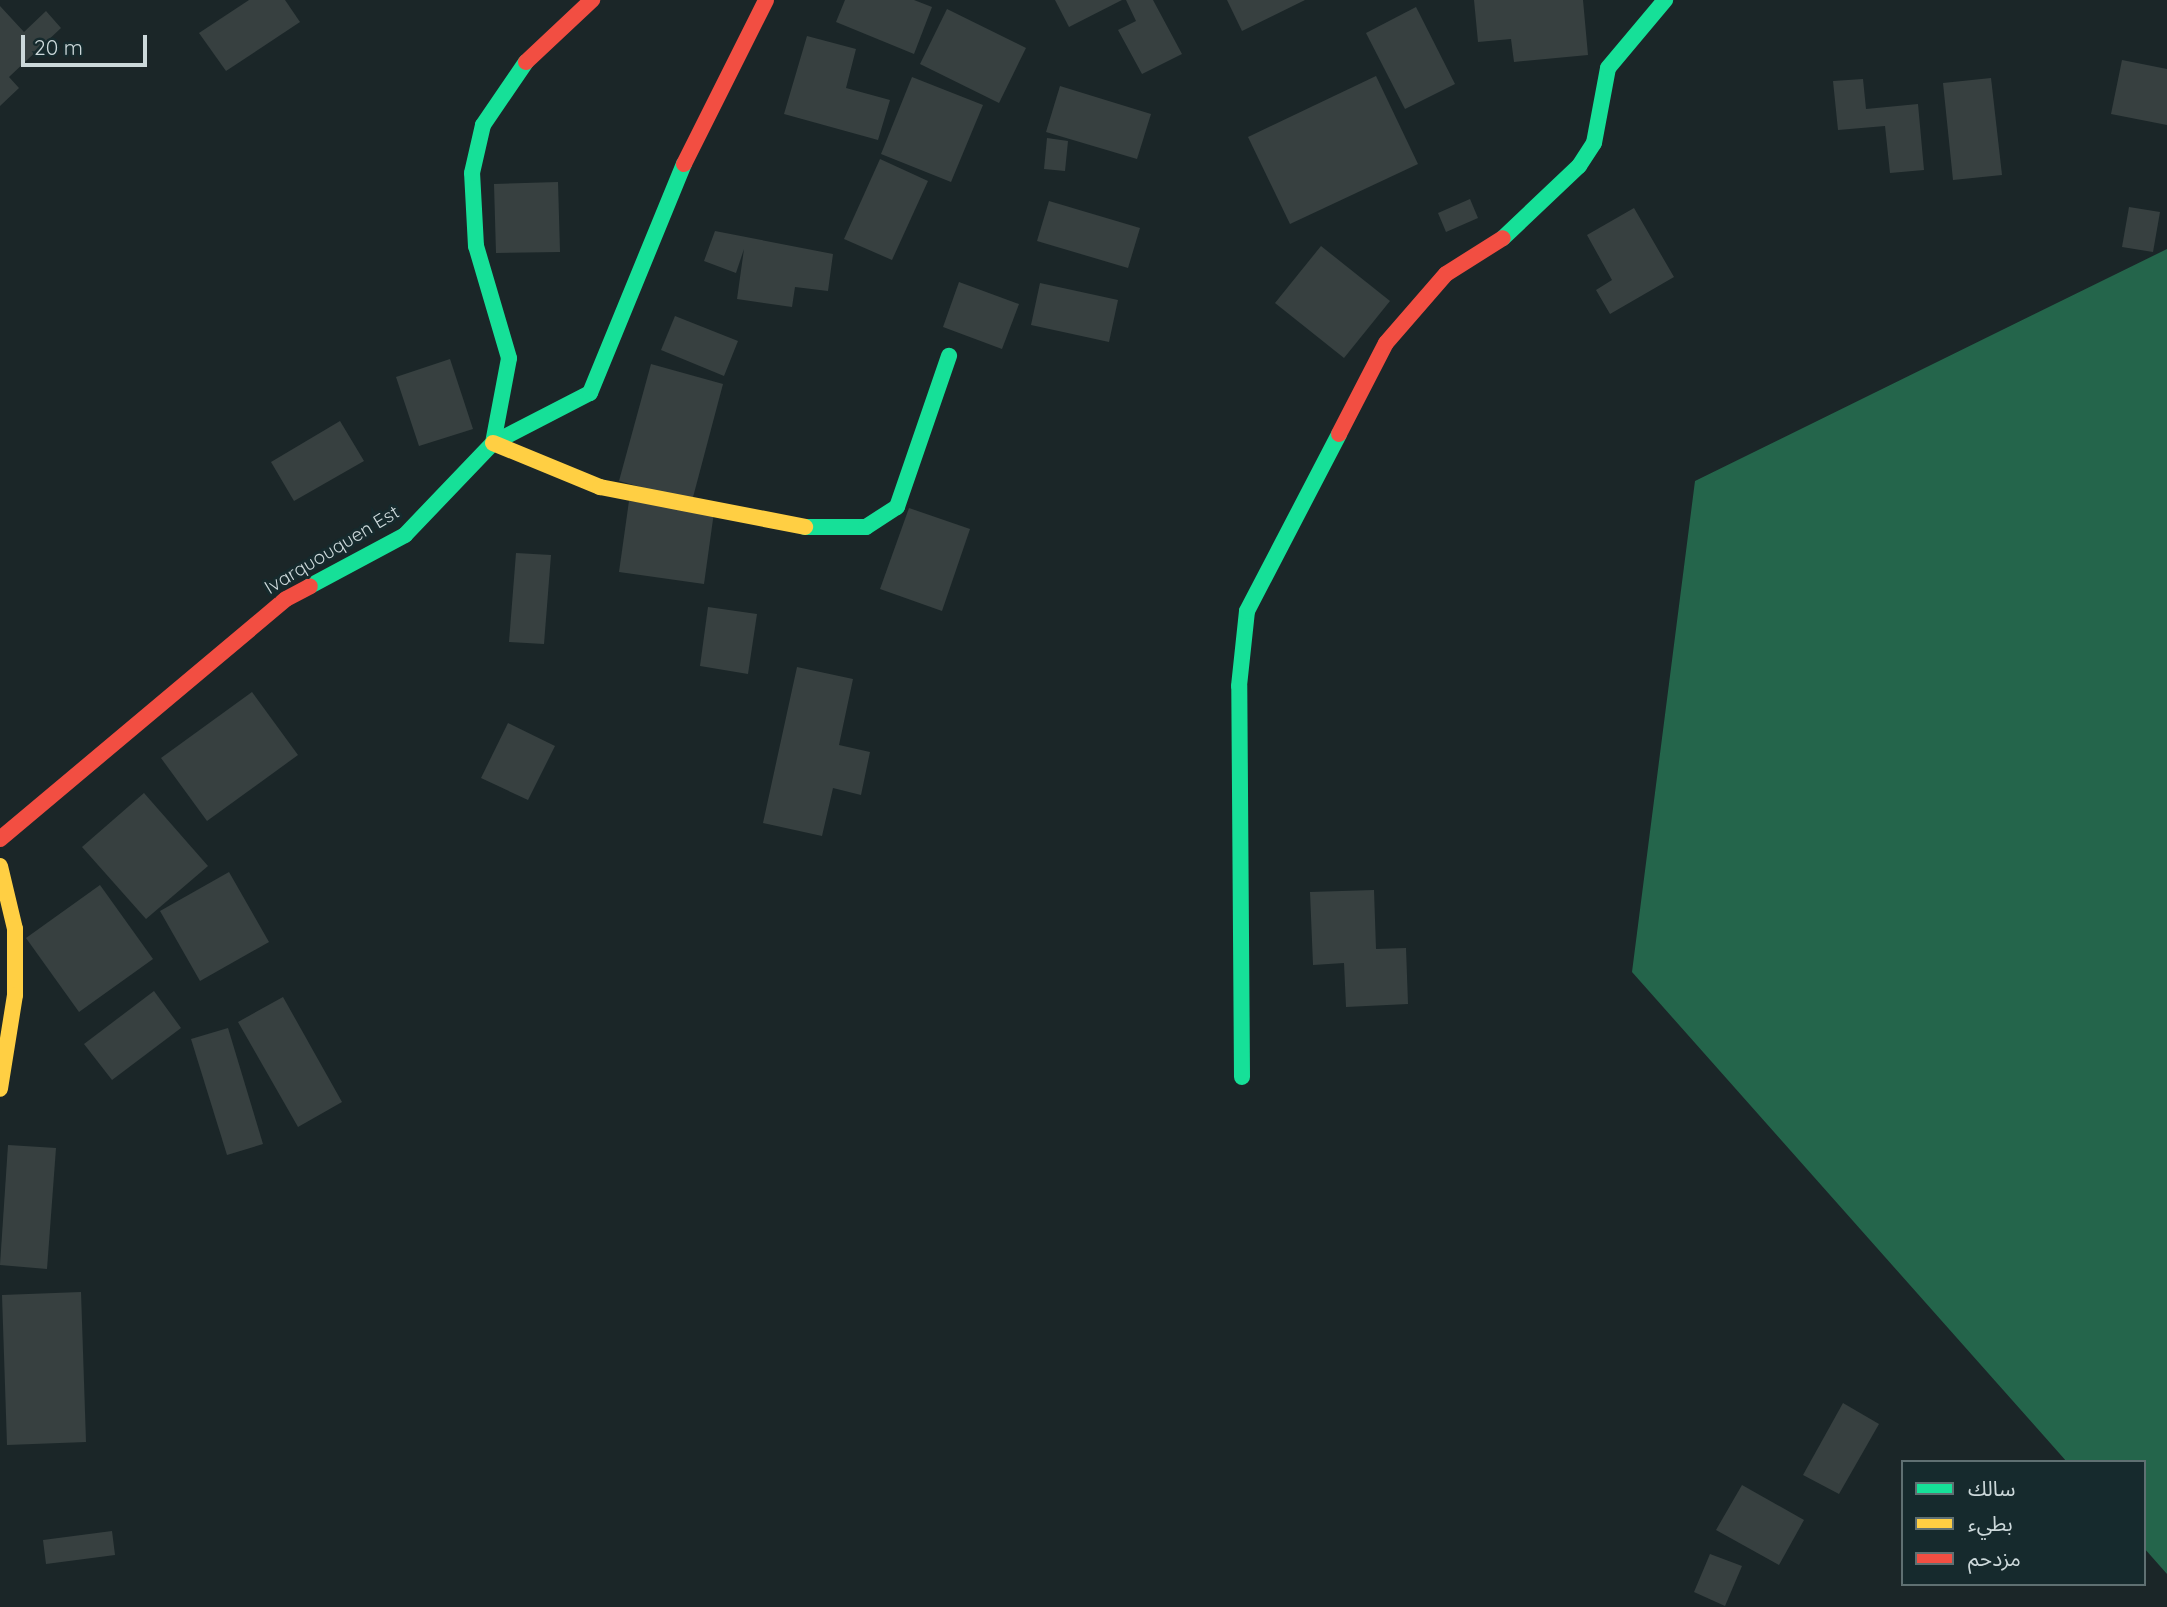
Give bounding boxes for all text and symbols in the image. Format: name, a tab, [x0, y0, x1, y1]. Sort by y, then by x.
scale bar	[24, 21, 150, 65]
text: 20 m	[34, 34, 83, 60]
street label: Ivarquouquen Est	[260, 501, 404, 599]
legend	[1901, 1460, 2146, 1586]
text: سالك	[1968, 1475, 2015, 1501]
text: بطيء	[1968, 1510, 2013, 1536]
text: مزدحم	[1968, 1545, 2021, 1571]

